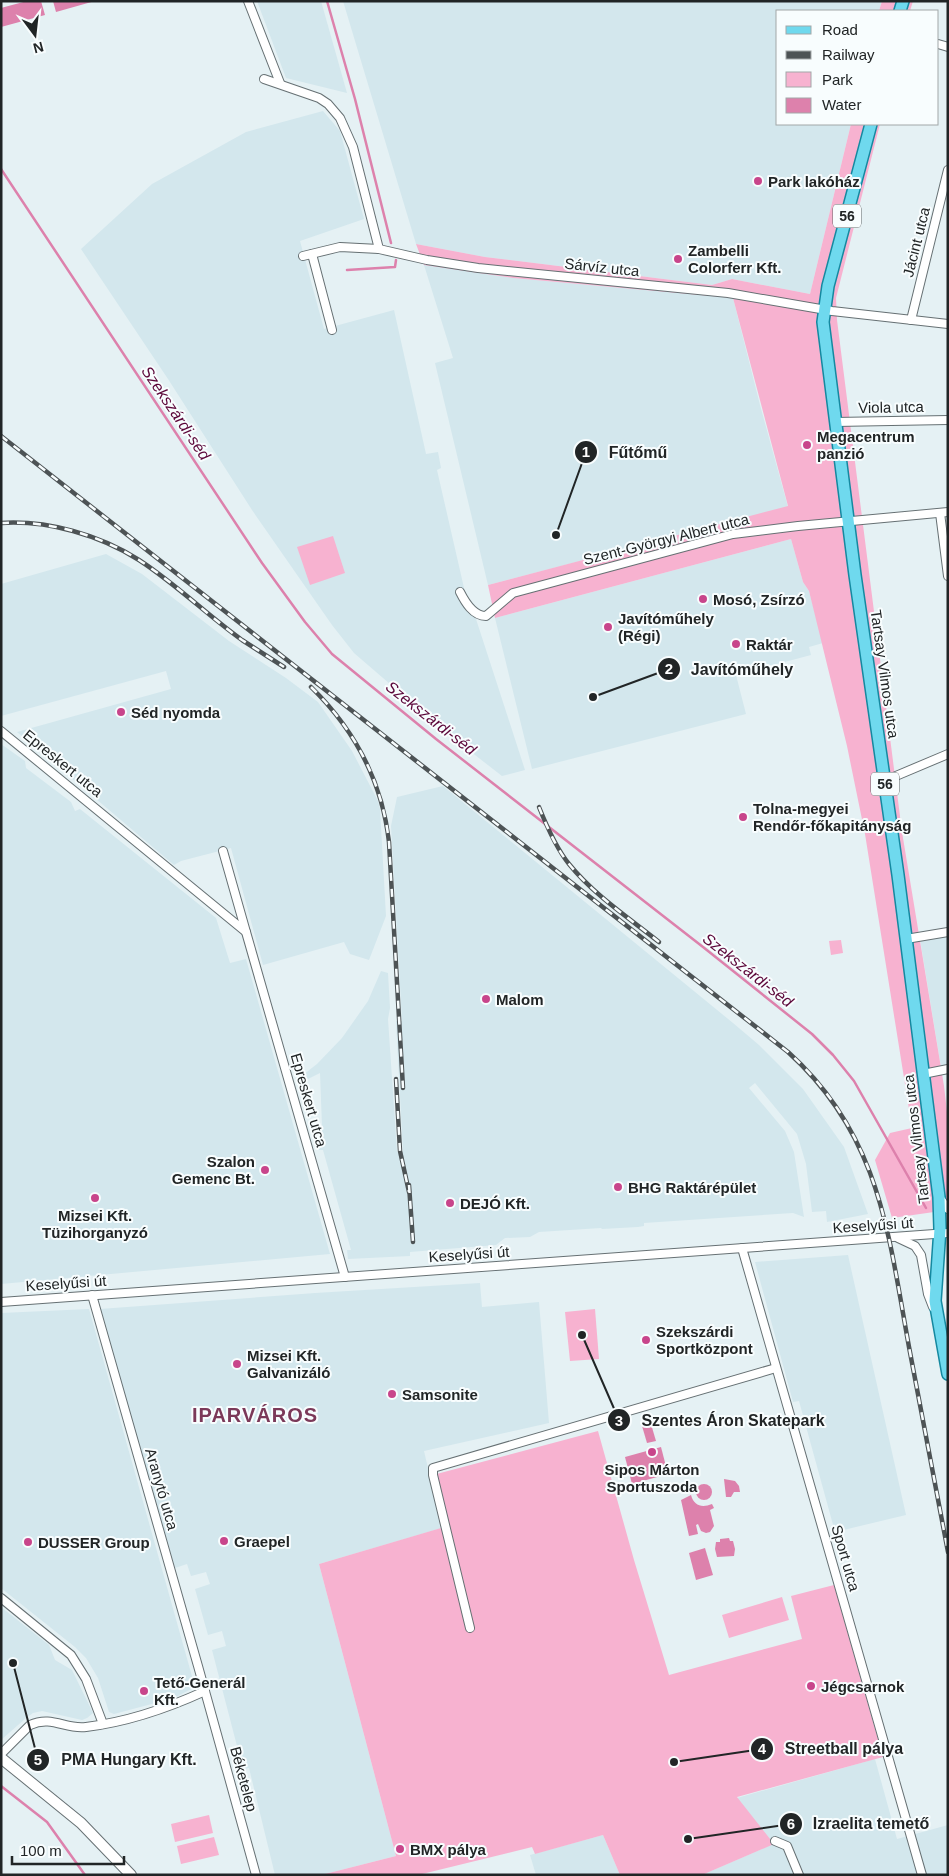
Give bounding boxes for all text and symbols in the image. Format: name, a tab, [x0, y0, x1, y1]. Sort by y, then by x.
north arrow	[10, 10, 60, 60]
legend	[776, 10, 939, 125]
text: Road	[822, 21, 858, 38]
text: N	[31, 39, 45, 57]
text: Railway	[822, 46, 875, 63]
text: Park	[822, 71, 853, 88]
text: Water	[822, 96, 861, 113]
place label: Park lakóház	[768, 173, 860, 190]
marker: Park lakóház	[752, 175, 764, 187]
road number: 56	[833, 205, 861, 228]
street label: Jácint utca	[899, 205, 933, 279]
place label: Zambelli Colorferr Kft.	[688, 242, 781, 276]
marker: Zambelli Colorferr Kft.	[672, 253, 684, 265]
street label: Sárvíz utca	[564, 255, 641, 279]
water label: Szekszárdi-séd	[138, 363, 214, 464]
street label: Viola utca	[858, 398, 925, 416]
place label: Megacentrum panzió	[817, 428, 915, 462]
callout: Fűtőmű	[573, 437, 677, 468]
marker: Megacentrum panzió	[801, 439, 813, 451]
text: 1	[582, 443, 590, 460]
text: Fűtőmű	[609, 444, 667, 461]
street label: Szent-Györgyi Albert utca	[581, 510, 751, 568]
place label: Mosó, Zsírzó	[713, 591, 805, 608]
marker: Mosó, Zsírzó	[697, 593, 709, 605]
street label: Tartsay Vilmos utca	[868, 609, 903, 740]
place label: Javítóműhely (Régi)	[618, 610, 715, 644]
marker: Javítóműhely (Régi)	[602, 621, 614, 633]
place label: Raktár	[746, 636, 793, 653]
marker: Raktár	[730, 638, 742, 650]
callout: Javítóműhely	[656, 654, 803, 685]
text: 2	[665, 660, 673, 677]
text: Javítóműhely	[691, 661, 793, 678]
water label: Szekszárdi-séd	[383, 678, 480, 759]
place label: Séd nyomda	[131, 704, 221, 721]
marker: Séd nyomda	[115, 706, 127, 718]
street label: Epreskert utca	[20, 726, 106, 800]
road number: 56	[871, 772, 899, 796]
place label: Tolna-megyei Rendőr-főkapitányság	[753, 800, 911, 834]
marker: Tolna-megyei Rendőr-főkapitányság	[737, 811, 749, 823]
water label: Szekszárdi-séd	[700, 930, 797, 1011]
place label: Malom	[496, 991, 544, 1008]
marker: Malom	[480, 993, 492, 1005]
street label: Epreskert utca	[287, 1051, 331, 1149]
street label: Tartsay Vilmos utca	[900, 1073, 932, 1204]
place label: Szalon Gemenc Bt.	[172, 1153, 255, 1187]
marker: Szalon Gemenc Bt.	[259, 1164, 271, 1176]
place label: BHG Raktárépület	[628, 1179, 756, 1196]
marker: BHG Raktárépület	[612, 1181, 624, 1193]
marker: Mizsei Kft. Tüzihorganyzó	[89, 1192, 101, 1204]
place label: DEJÓ Kft.	[460, 1195, 530, 1212]
marker: DEJÓ Kft.	[444, 1197, 456, 1209]
place label: Mizsei Kft. Tüzihorganyzó	[42, 1207, 148, 1241]
street label: Keselyűsi út	[832, 1214, 915, 1236]
street label: Keselyűsi út	[428, 1243, 511, 1265]
street label: Keselyűsi út	[25, 1272, 108, 1294]
place label: Szekszárdi Sportközpont	[656, 1323, 753, 1357]
marker: Szekszárdi Sportközpont	[640, 1334, 652, 1346]
place label: Mizsei Kft. Galvanizáló	[247, 1347, 330, 1381]
marker: Mizsei Kft. Galvanizáló	[231, 1358, 243, 1370]
place label: Samsonite	[402, 1386, 478, 1403]
marker: Samsonite	[386, 1388, 398, 1400]
district label: IPARVÁROS	[192, 1404, 318, 1426]
callout: Szentes Áron Skatepark	[607, 1405, 835, 1436]
text: Szentes Áron Skatepark	[641, 1411, 825, 1429]
text: 3	[615, 1412, 623, 1429]
street label: Aranytó utca	[142, 1446, 182, 1532]
marker: Sipos Márton Sportuszoda	[646, 1446, 658, 1458]
place label: Sipos Márton Sportuszoda	[604, 1461, 700, 1495]
street label: Sport utca	[828, 1523, 864, 1594]
place label: Graepel	[234, 1533, 290, 1550]
place label: DUSSER Group	[38, 1534, 150, 1551]
marker: Graepel	[218, 1535, 230, 1547]
marker: DUSSER Group	[22, 1536, 34, 1548]
place label: Tető-Generál Kft.	[154, 1674, 245, 1708]
place label: Jégcsarnok	[821, 1678, 905, 1695]
marker: Jégcsarnok	[805, 1680, 817, 1692]
marker: Tető-Generál Kft.	[138, 1685, 150, 1697]
callout: Streetball pálya	[750, 1733, 913, 1764]
text: 4	[758, 1740, 767, 1757]
text: Streetball pálya	[785, 1740, 903, 1757]
callout: PMA Hungary Kft.	[26, 1744, 207, 1775]
street label: Béketelep	[227, 1745, 261, 1813]
text: 5	[34, 1751, 42, 1768]
text: PMA Hungary Kft.	[61, 1751, 197, 1768]
callout: Izraelita temető	[778, 1808, 940, 1839]
text: 6	[787, 1815, 795, 1832]
text: Izraelita temető	[813, 1815, 929, 1832]
scale bar	[12, 1834, 125, 1866]
place label: BMX pálya	[410, 1841, 487, 1858]
text: 100 m	[20, 1842, 62, 1859]
marker: BMX pálya	[394, 1843, 406, 1855]

